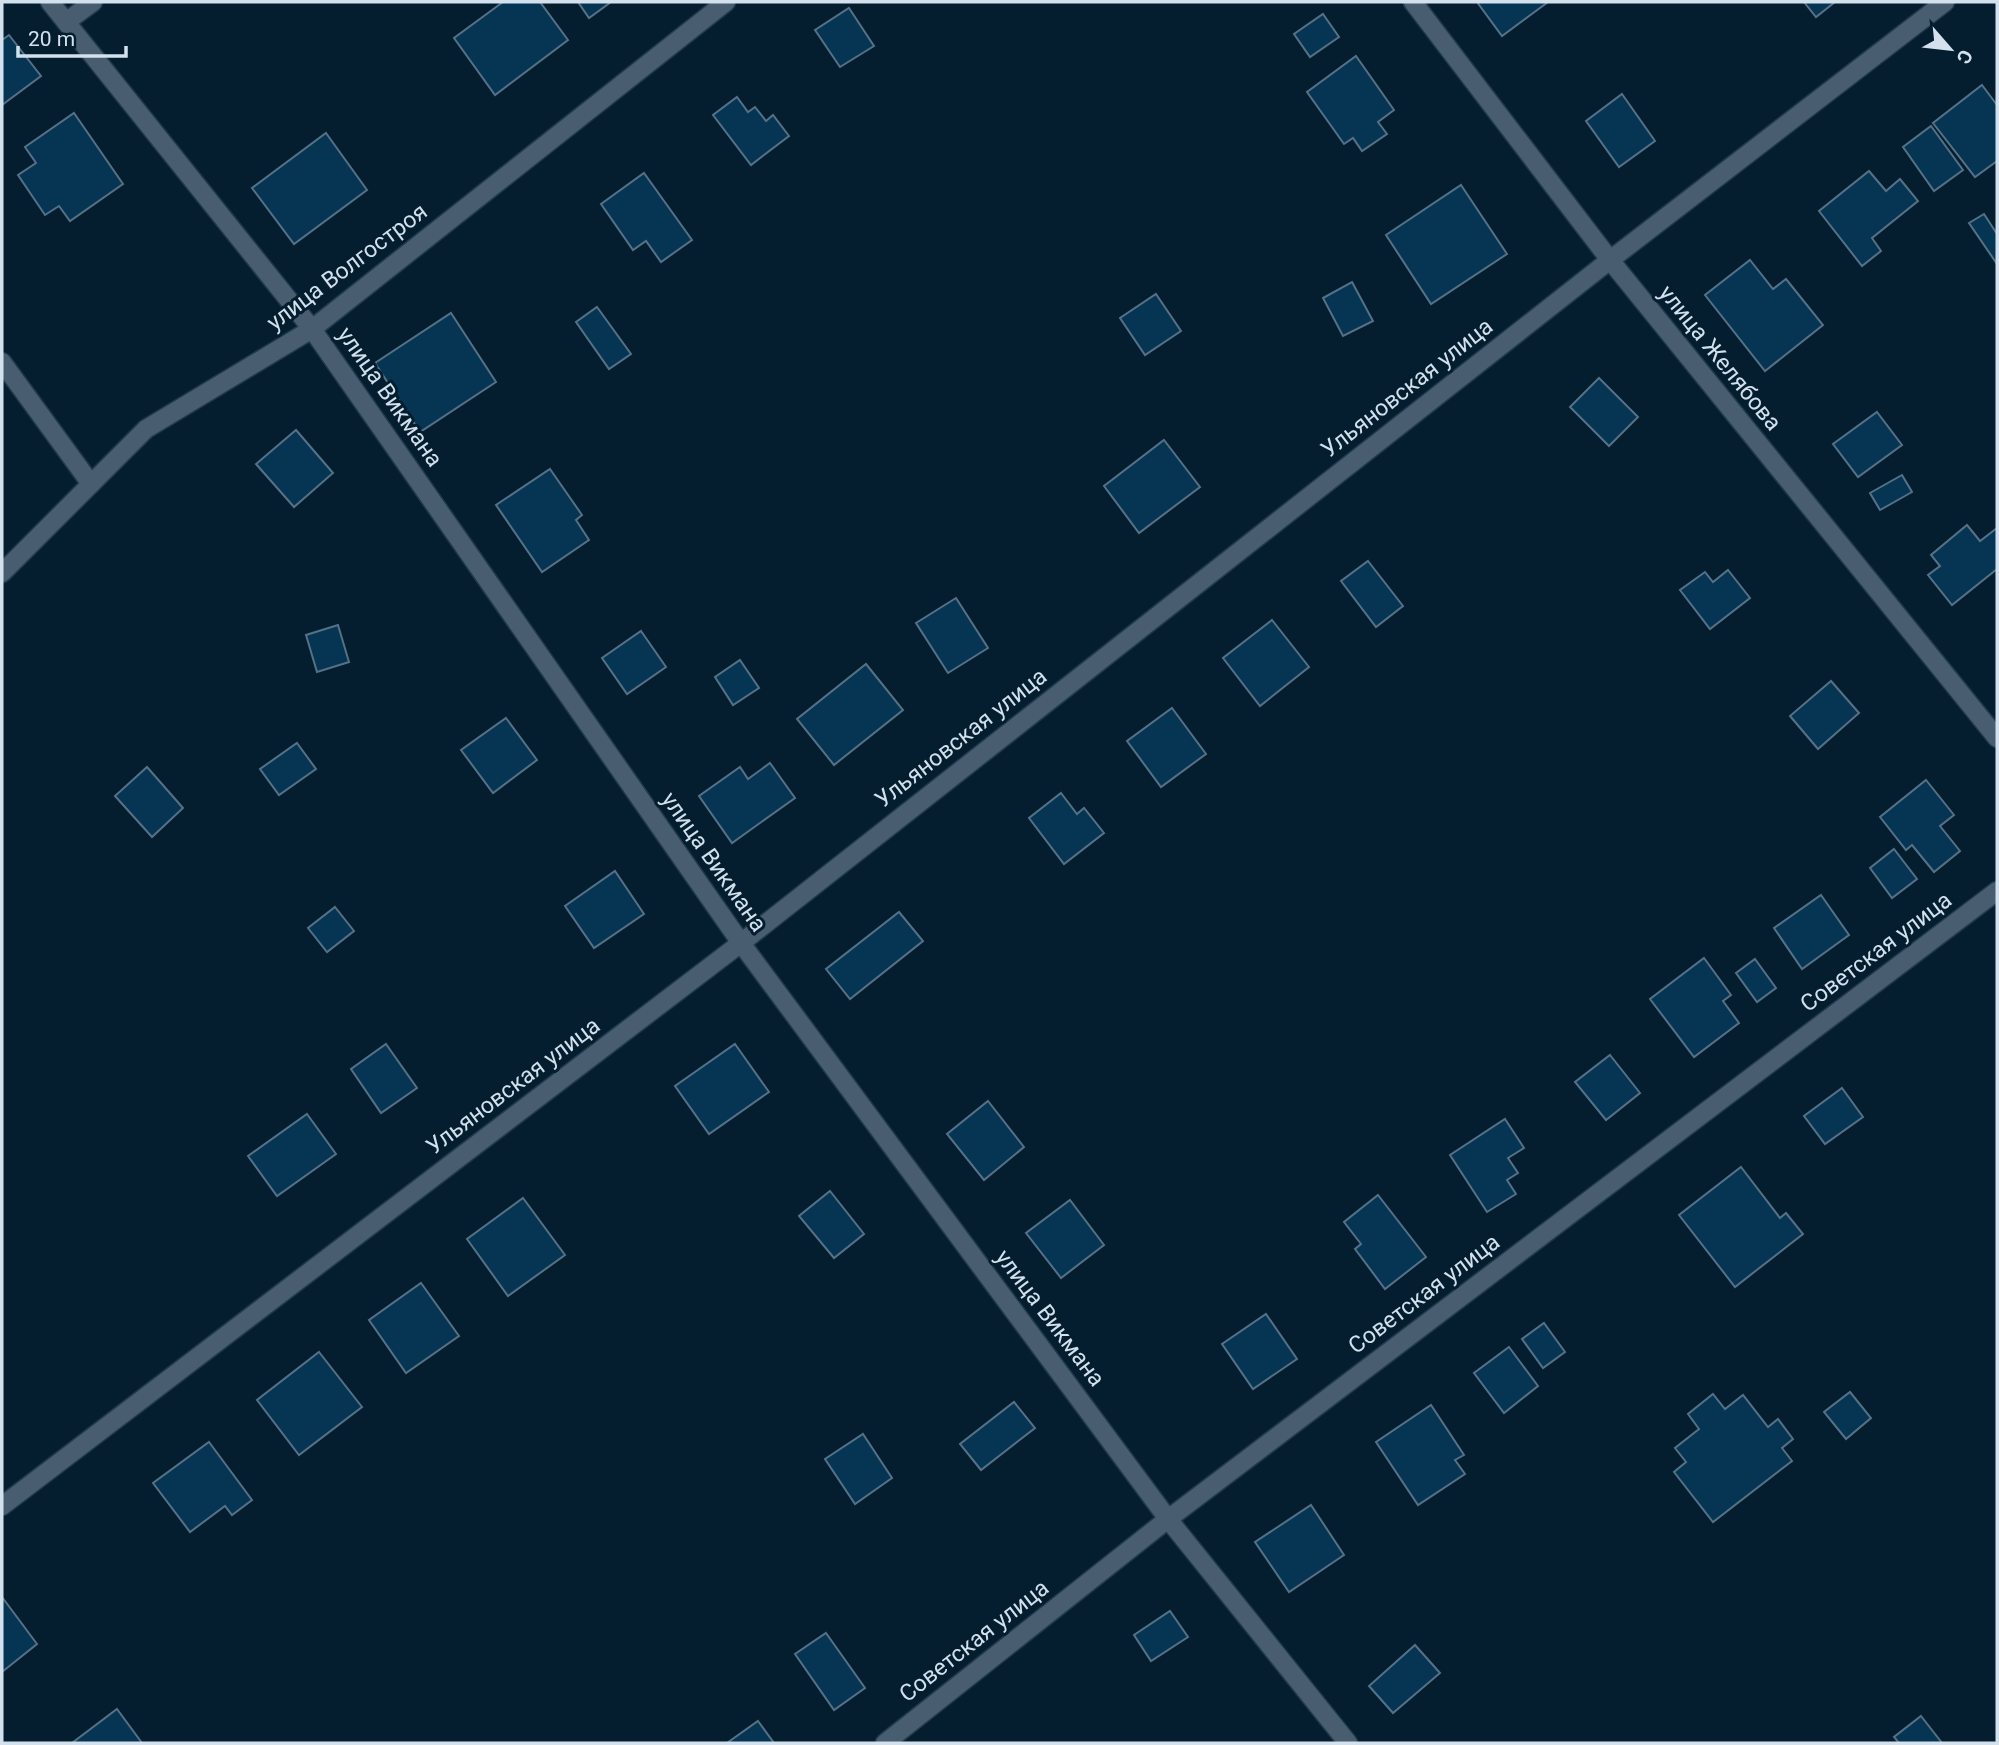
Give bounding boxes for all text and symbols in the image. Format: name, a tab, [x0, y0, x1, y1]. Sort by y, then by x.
scale bar	[18, 14, 126, 58]
north arrow	[1915, 14, 1985, 84]
text: 20 m	[28, 27, 75, 51]
text: С	[1951, 46, 1978, 68]
street label: улица Волгостроя	[262, 198, 432, 336]
street label: улица Желябова	[1653, 280, 1787, 436]
street label: Ульяновская улица	[1316, 313, 1498, 463]
street label: улица Викмана	[332, 322, 448, 472]
street label: Ульяновская улица	[870, 663, 1052, 813]
street label: улица Викмана	[656, 787, 772, 937]
street label: Советская улица	[1795, 886, 1957, 1018]
street label: Ульяновская улица	[421, 1012, 605, 1160]
street label: Советская улица	[1343, 1228, 1505, 1360]
street label: улица Викмана	[990, 1244, 1110, 1392]
street label: Советская улица	[894, 1574, 1054, 1708]

